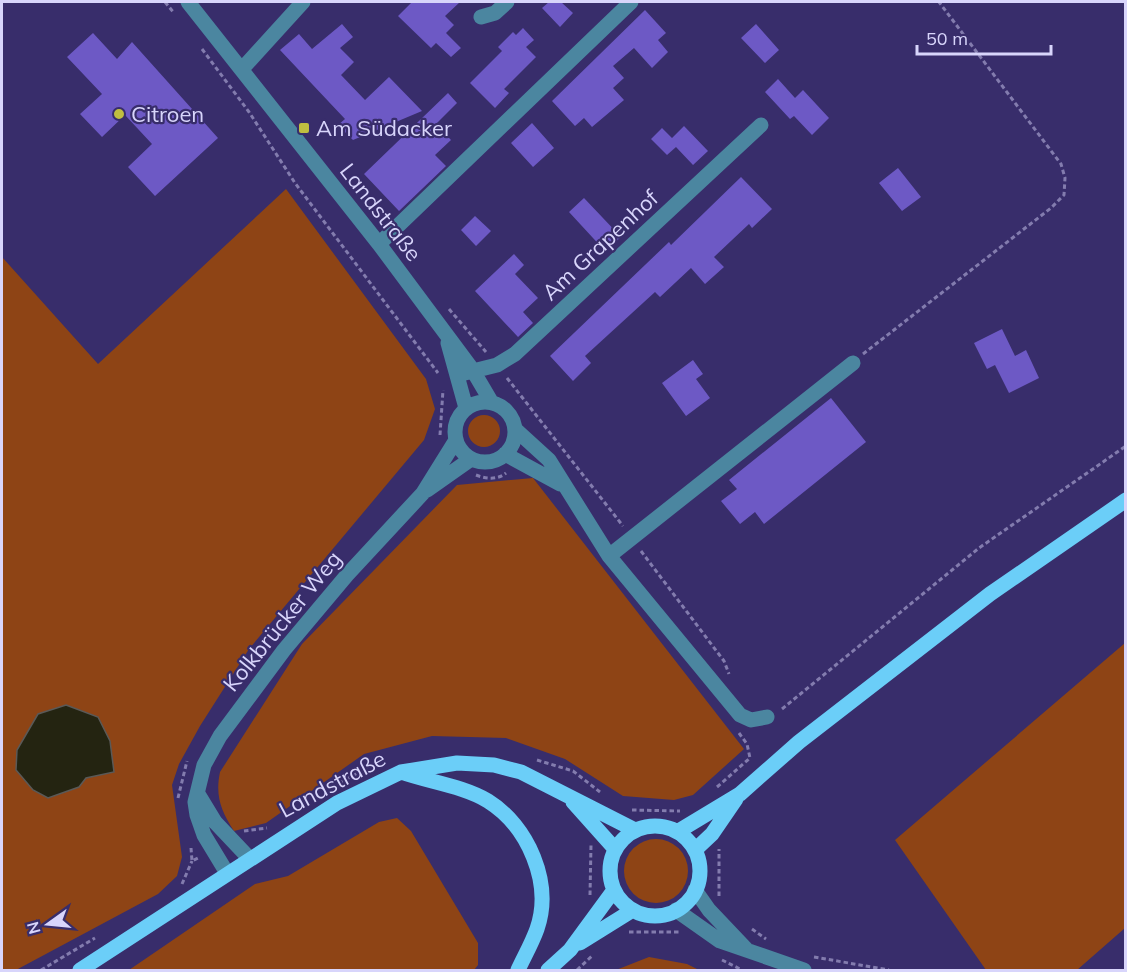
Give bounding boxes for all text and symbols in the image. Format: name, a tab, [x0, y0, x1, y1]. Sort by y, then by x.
scale bar	[917, 18, 1050, 56]
text: 50 m	[926, 27, 968, 50]
place label: Citroen	[131, 100, 204, 128]
marker: Citroen	[112, 107, 126, 121]
place label: Am Südacker	[316, 114, 452, 142]
marker: Am Südacker	[297, 121, 311, 135]
street label: Landstraße	[334, 157, 428, 267]
street label: Am Grapenhof	[536, 183, 665, 306]
street label: Kolkbrücker Weg	[217, 545, 347, 697]
street label: Landstraße	[274, 744, 390, 824]
north arrow	[18, 894, 78, 954]
text: N	[22, 919, 45, 936]

